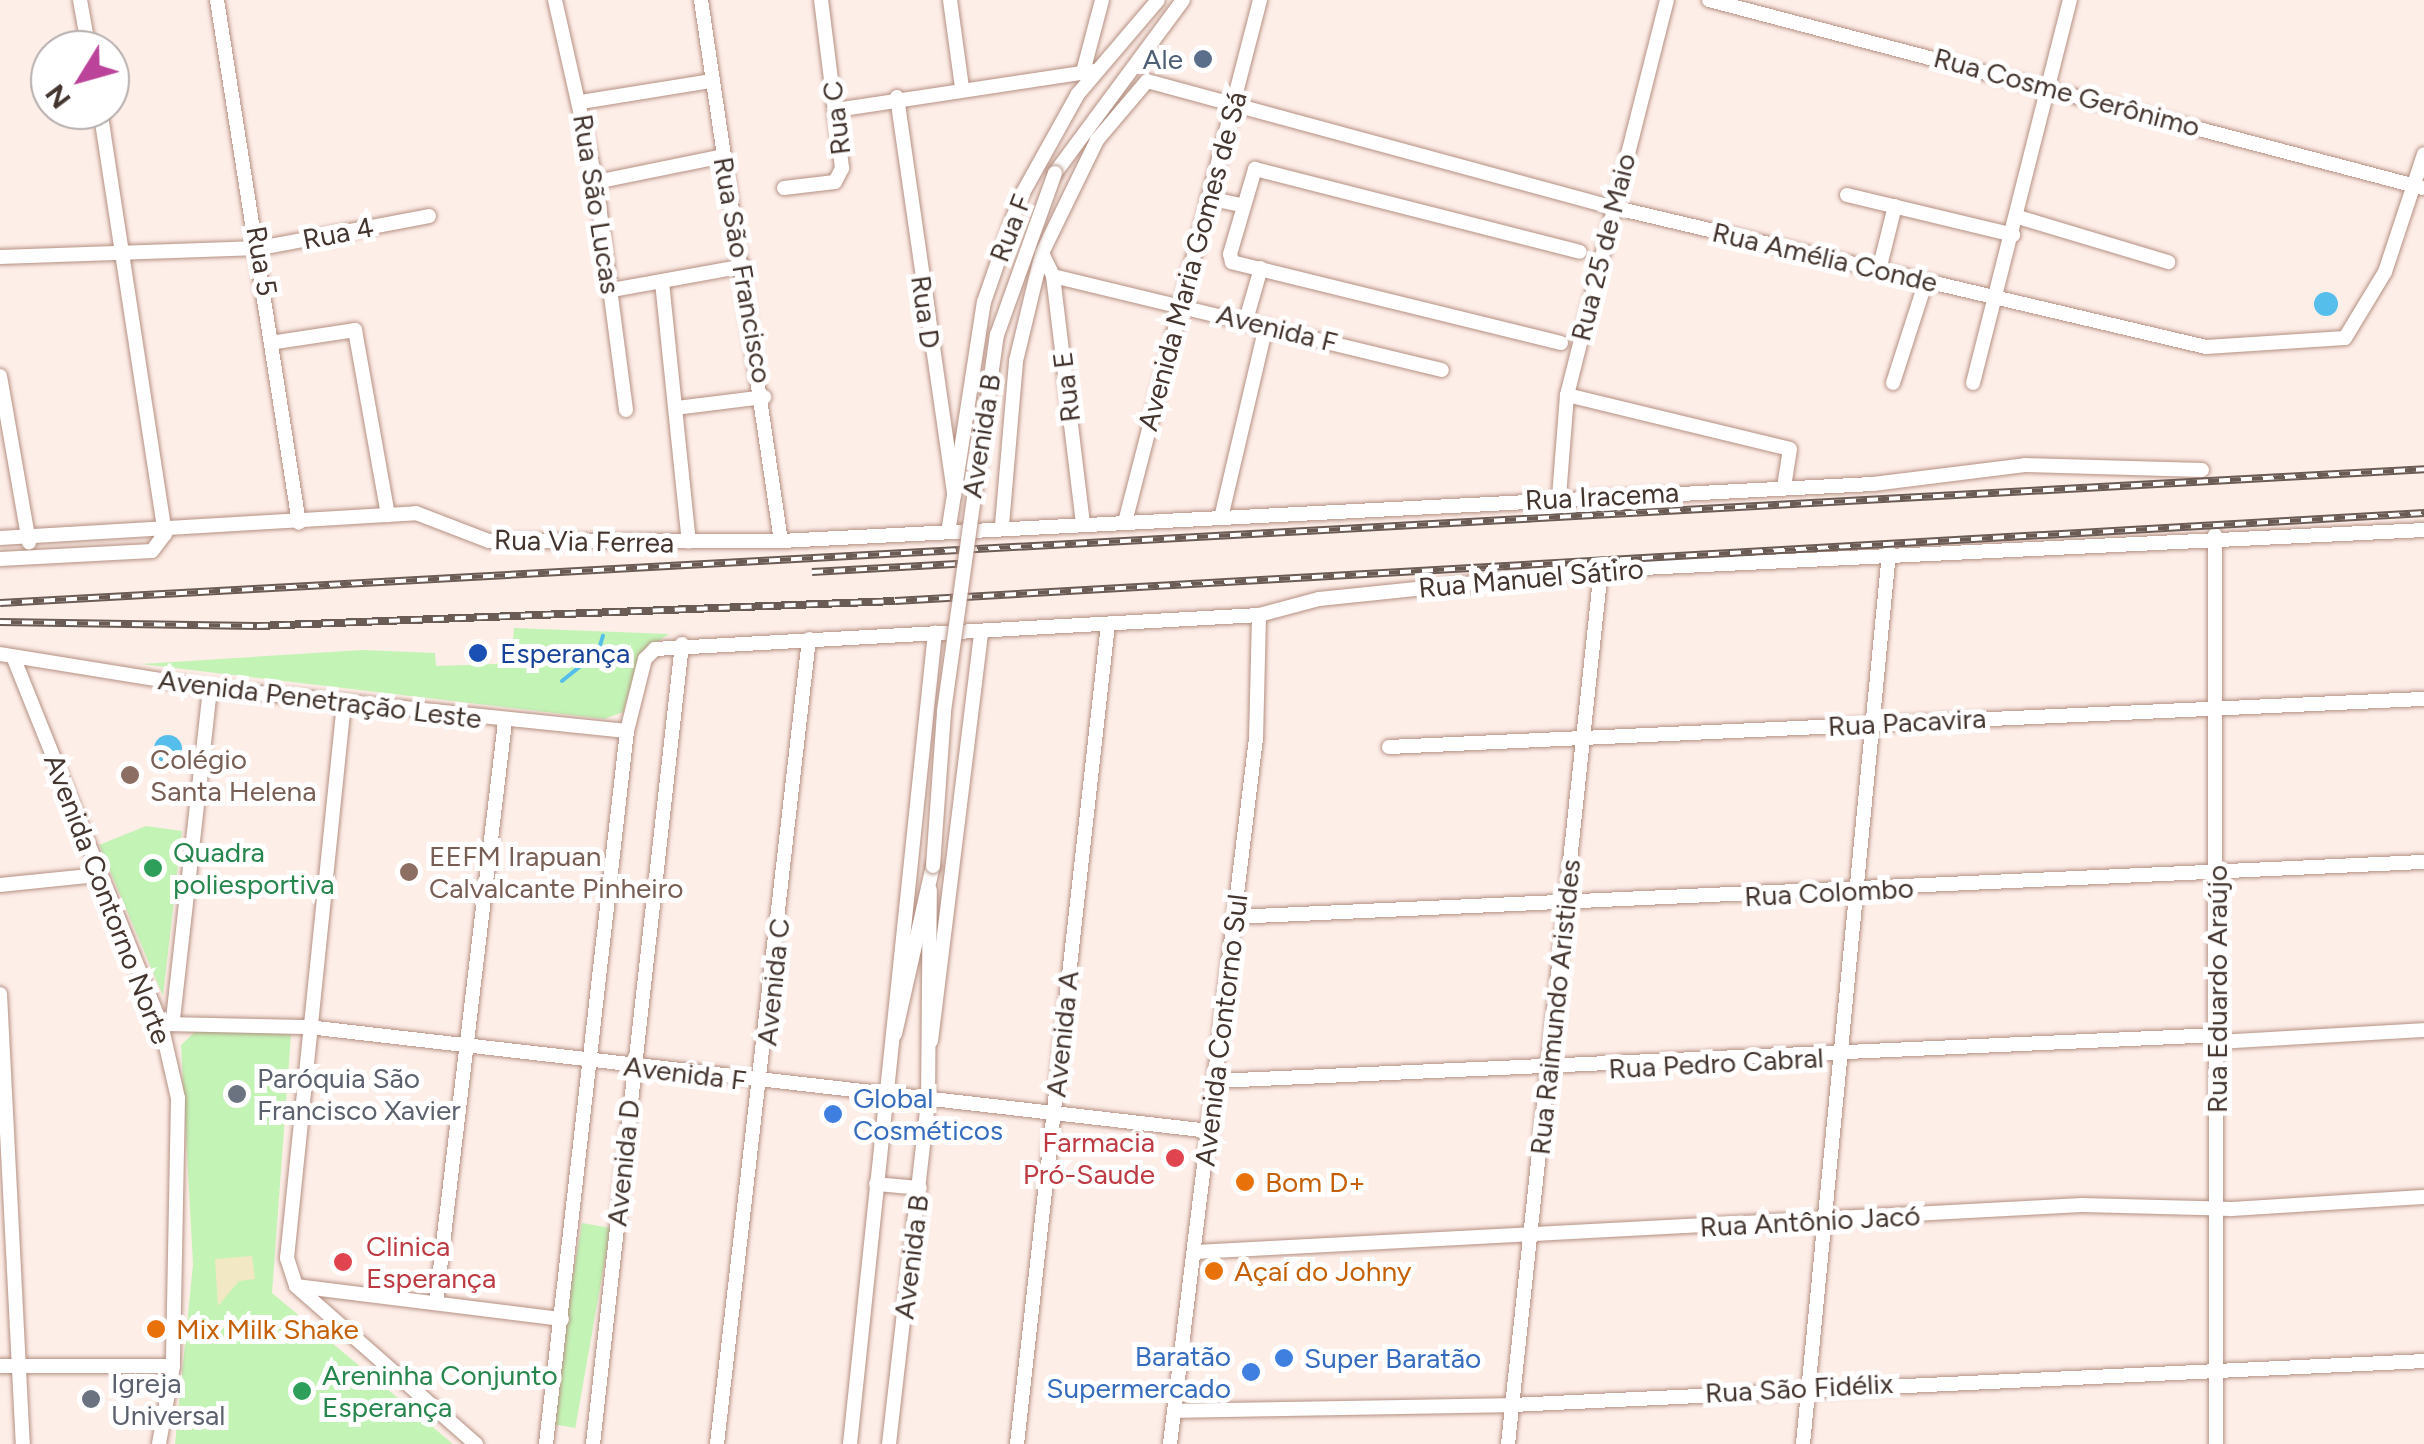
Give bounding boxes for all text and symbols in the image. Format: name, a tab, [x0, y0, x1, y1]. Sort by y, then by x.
north arrow	[30, 30, 130, 130]
street label: Rua Cosme Gerônimo	[1930, 40, 2204, 144]
place label: Ale	[1143, 42, 1183, 76]
marker: Ale	[1192, 48, 1214, 70]
text: N	[38, 78, 78, 116]
street label: Rua C	[815, 79, 857, 157]
street label: Avenida Maria Gomes de Sá	[1131, 88, 1253, 434]
street label: Rua São Lucas	[566, 112, 628, 296]
street label: Rua 25 de Maio	[1563, 150, 1643, 344]
street label: Rua São Francisco	[707, 154, 779, 386]
street label: Rua F	[982, 190, 1038, 266]
street label: Rua 4	[300, 210, 376, 256]
street label: Rua Amélia Conde	[1709, 215, 1941, 299]
street label: Rua 5	[239, 223, 285, 299]
street label: Rua D	[904, 273, 948, 351]
street label: Avenida F	[1213, 297, 1341, 359]
street label: Rua E	[1045, 350, 1087, 424]
street label: Avenida B	[955, 372, 1007, 500]
street label: Rua Iracema	[1524, 475, 1680, 517]
street label: Rua Via Ferrea	[494, 523, 674, 559]
street label: Rua Manuel Sátiro	[1417, 551, 1645, 605]
place label: Esperança	[500, 636, 630, 670]
marker: Esperança	[465, 640, 491, 666]
street label: Avenida Penetração Leste	[156, 662, 484, 736]
street label: Rua Pacavira	[1827, 701, 1987, 743]
place label: Colégio Santa Helena	[150, 742, 316, 808]
street label: Avenida Contorno Norte	[37, 749, 179, 1049]
marker: Colégio Santa Helena	[119, 764, 141, 786]
place label: Quadra poliesportiva	[173, 835, 335, 901]
place label: EEFM Irapuan Calvalcante Pinheiro	[429, 839, 684, 905]
marker: Quadra poliesportiva	[142, 857, 164, 879]
street label: Rua Raimundo Aristides	[1523, 858, 1587, 1156]
marker: EEFM Irapuan Calvalcante Pinheiro	[398, 861, 420, 883]
street label: Rua Eduardo Araújo	[2200, 865, 2234, 1113]
street label: Rua Colombo	[1743, 871, 1915, 913]
street label: Avenida Contorno Sul	[1188, 892, 1254, 1168]
street label: Avenida C	[750, 917, 796, 1047]
street label: Avenida A	[1039, 969, 1085, 1099]
street label: Rua Pedro Cabral	[1608, 1041, 1824, 1085]
street label: Avenida F	[622, 1049, 748, 1097]
place label: Paróquia São Francisco Xavier	[257, 1061, 461, 1127]
place label: Global Cosméticos	[853, 1081, 1003, 1147]
marker: Paróquia São Francisco Xavier	[226, 1083, 248, 1105]
street label: Avenida D	[600, 1098, 646, 1228]
marker: Global Cosméticos	[822, 1103, 844, 1125]
place label: Farmacia Pró-Saude	[1023, 1125, 1155, 1191]
marker: Farmacia Pró-Saude	[1164, 1147, 1186, 1169]
place label: Bom D+	[1265, 1165, 1366, 1199]
marker: Bom D+	[1234, 1171, 1256, 1193]
street label: Avenida B	[887, 1193, 935, 1321]
street label: Rua Antônio Jacó	[1699, 1198, 1921, 1244]
place label: Clinica Esperança	[366, 1229, 496, 1295]
marker: Clinica Esperança	[330, 1249, 356, 1275]
place label: Açaí do Johny	[1234, 1254, 1412, 1288]
marker: Açaí do Johny	[1203, 1260, 1225, 1282]
place label: Mix Milk Shake	[176, 1312, 359, 1346]
marker: Mix Milk Shake	[145, 1318, 167, 1340]
place label: Baratão Supermercado	[1046, 1339, 1231, 1405]
place label: Super Baratão	[1304, 1341, 1481, 1375]
marker: Super Baratão	[1273, 1347, 1295, 1369]
place label: Areninha Conjunto Esperança	[322, 1358, 558, 1424]
marker: Baratão Supermercado	[1240, 1361, 1262, 1383]
place label: Igreja Universal	[111, 1366, 225, 1432]
street label: Rua São Fidélix	[1704, 1366, 1894, 1410]
marker: Areninha Conjunto Esperança	[291, 1380, 313, 1402]
marker: Igreja Universal	[80, 1388, 102, 1410]

